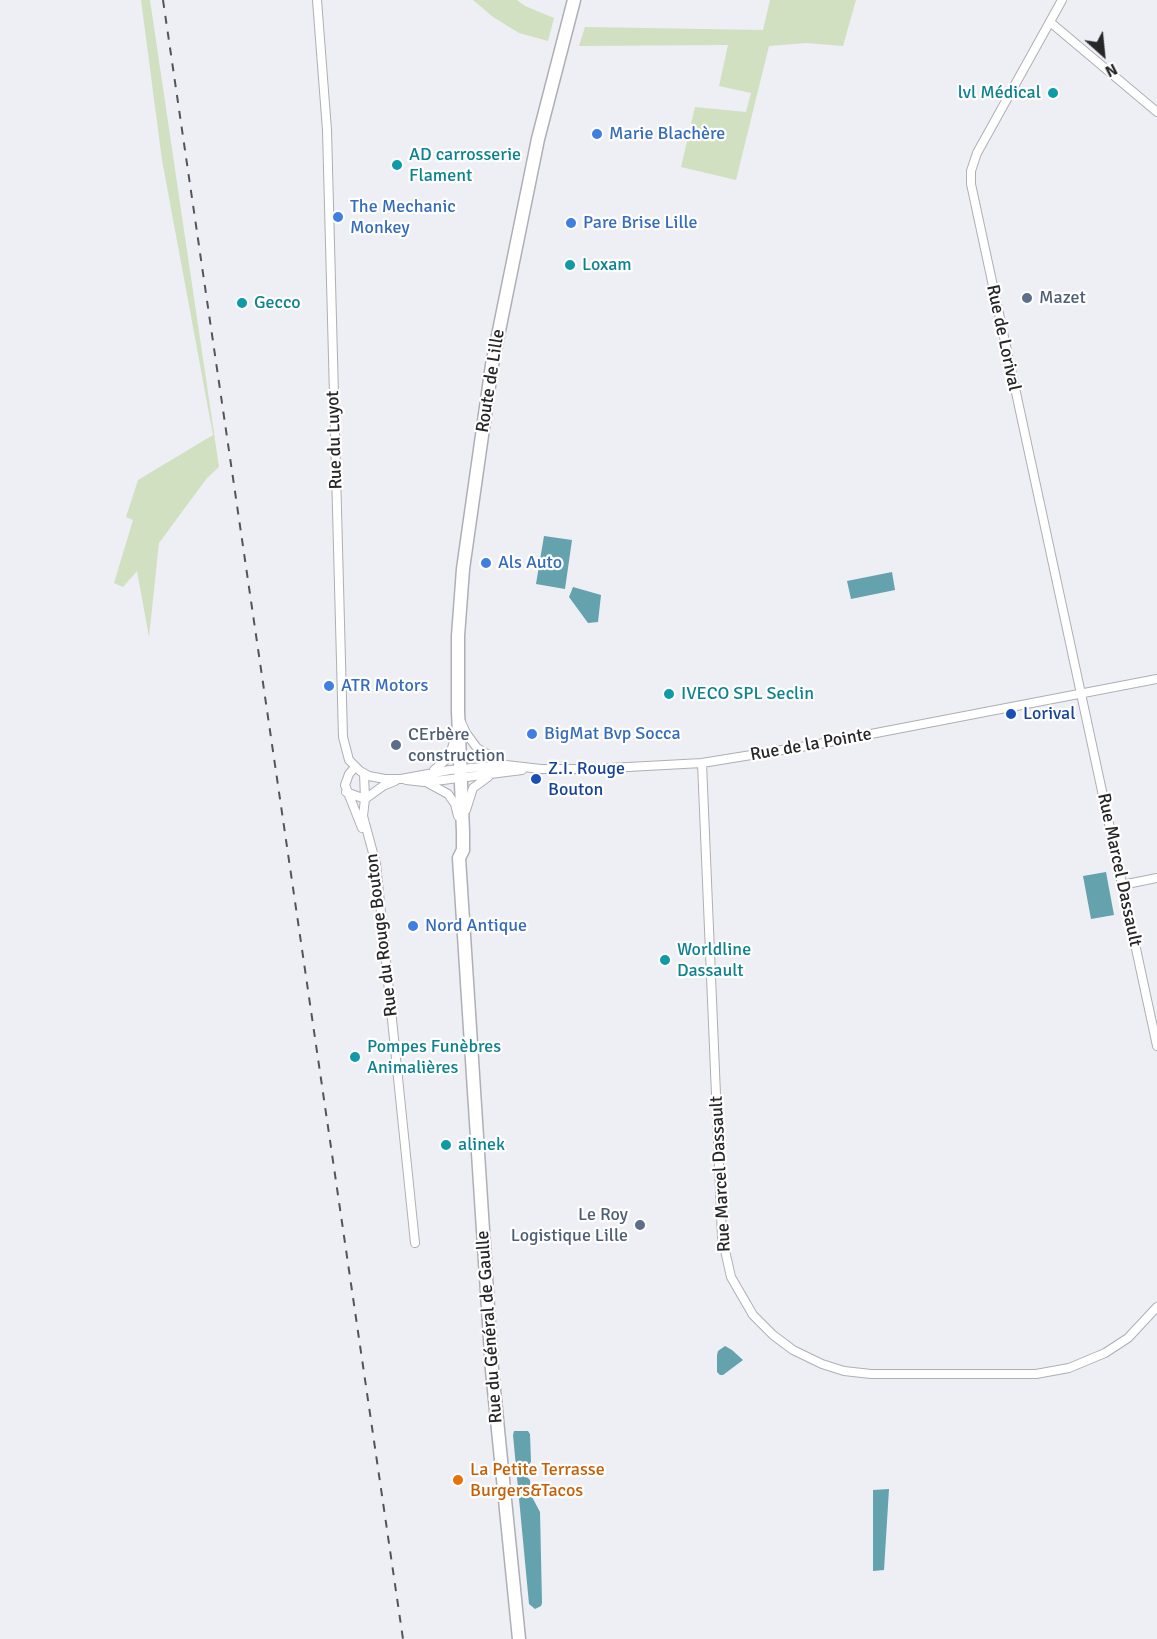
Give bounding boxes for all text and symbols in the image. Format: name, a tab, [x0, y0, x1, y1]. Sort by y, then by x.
north arrow	[1073, 24, 1133, 84]
text: N	[1102, 59, 1121, 81]
place label: lvl Médical	[958, 82, 1041, 104]
marker: lvl Médical	[1046, 86, 1060, 100]
place label: Marie Blachère	[609, 123, 725, 145]
marker: Marie Blachère	[590, 127, 604, 141]
place label: AD carrosserie Flament	[409, 144, 521, 186]
marker: AD carrosserie Flament	[390, 158, 404, 172]
place label: The Mechanic Monkey	[350, 196, 456, 238]
marker: The Mechanic Monkey	[331, 210, 345, 224]
place label: Pare Brise Lille	[583, 212, 698, 234]
marker: Pare Brise Lille	[564, 216, 578, 230]
place label: Loxam	[582, 254, 632, 276]
marker: Loxam	[563, 258, 577, 272]
street label: Rue de Lorival	[981, 283, 1025, 393]
place label: Mazet	[1039, 287, 1086, 309]
marker: Mazet	[1020, 291, 1034, 305]
place label: Gecco	[254, 292, 301, 314]
marker: Gecco	[235, 296, 249, 310]
street label: Route de Lille	[472, 328, 510, 434]
street label: Rue du Luyot	[322, 390, 348, 490]
place label: Als Auto	[498, 552, 562, 574]
marker: Als Auto	[479, 556, 493, 570]
place label: ATR Motors	[341, 675, 428, 697]
marker: ATR Motors	[322, 679, 336, 693]
place label: IVECO SPL Seclin	[681, 683, 814, 705]
marker: IVECO SPL Seclin	[662, 687, 676, 701]
place label: Lorival	[1023, 703, 1075, 725]
marker: Lorival	[1004, 707, 1018, 721]
place label: BigMat Bvp Socca	[544, 723, 681, 745]
place label: CErbère construction	[408, 724, 505, 766]
street label: Rue de la Pointe	[749, 724, 873, 766]
marker: BigMat Bvp Socca	[525, 727, 539, 741]
marker: CErbère construction	[389, 738, 403, 752]
place label: Z.I. Rouge Bouton	[548, 758, 625, 800]
marker: Z.I. Rouge Bouton	[529, 772, 543, 786]
street label: Rue Marcel Dassault	[1092, 791, 1146, 949]
street label: Rue du Rouge Bouton	[361, 852, 403, 1018]
place label: Nord Antique	[425, 915, 527, 937]
marker: Nord Antique	[406, 919, 420, 933]
place label: Worldline Dassault	[677, 939, 751, 982]
marker: Worldline Dassault	[658, 953, 672, 967]
place label: Pompes Funèbres Animalières	[367, 1036, 501, 1078]
marker: Pompes Funèbres Animalières	[348, 1050, 362, 1064]
street label: Rue Marcel Dassault	[706, 1095, 736, 1253]
place label: alinek	[458, 1134, 505, 1156]
marker: alinek	[439, 1138, 453, 1152]
place label: Le Roy Logistique Lille	[511, 1204, 628, 1246]
marker: Le Roy Logistique Lille	[633, 1218, 647, 1232]
street label: Rue du Général de Gaulle	[472, 1230, 508, 1424]
place label: La Petite Terrasse Burgers&Tacos	[470, 1459, 605, 1502]
marker: La Petite Terrasse Burgers&Tacos	[451, 1473, 465, 1487]

